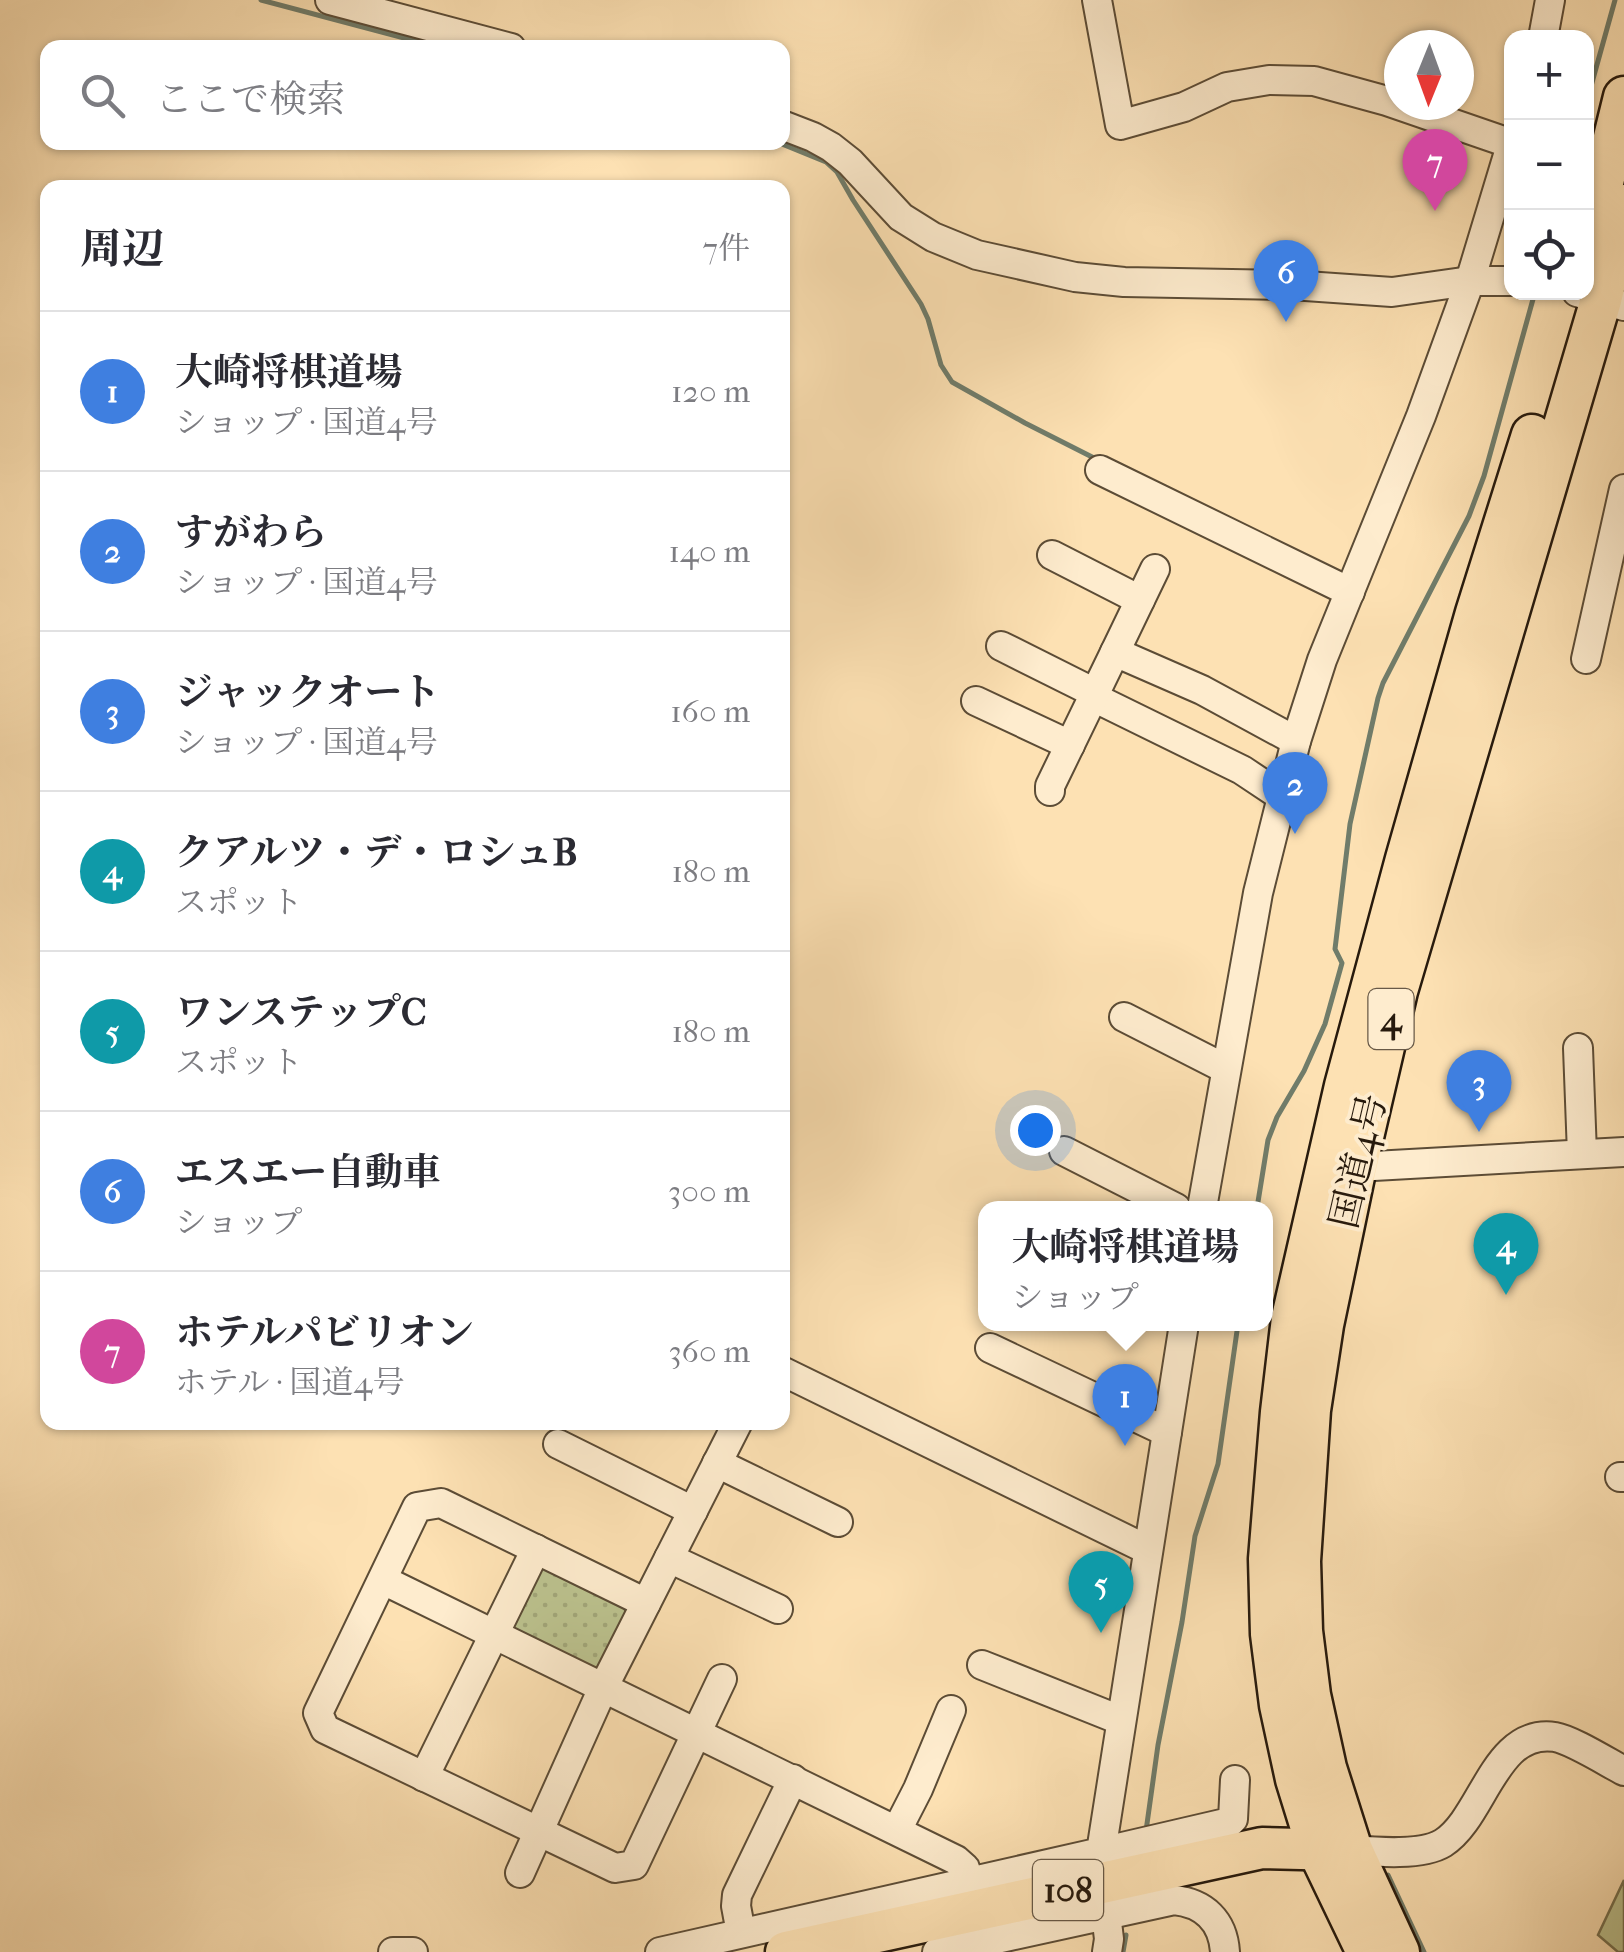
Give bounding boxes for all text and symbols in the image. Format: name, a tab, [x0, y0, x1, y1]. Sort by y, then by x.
north arrow	[1384, 30, 1474, 120]
map controls	[1504, 30, 1594, 300]
button: +	[1504, 30, 1594, 120]
search box	[40, 40, 790, 150]
icon: search	[75, 68, 130, 123]
text: ここで検索	[155, 77, 345, 122]
button: −	[1504, 120, 1594, 210]
pin: 7	[1402, 128, 1468, 211]
button: locate	[1504, 210, 1594, 300]
text: 周辺	[80, 225, 164, 274]
text: 7件	[703, 230, 750, 267]
pin: 6	[1254, 240, 1318, 322]
text: 大崎将棋道場	[175, 350, 403, 395]
text: 1	[107, 373, 118, 410]
text: 120 m	[671, 373, 750, 410]
text: ショップ · 国道4号	[175, 404, 437, 441]
text: すがわら	[175, 510, 327, 555]
text: 2	[104, 533, 121, 570]
text: 140 m	[669, 533, 750, 570]
text: ショップ · 国道4号	[175, 564, 437, 601]
text: ジャックオート	[175, 670, 440, 715]
text: 3	[106, 693, 119, 730]
text: 160 m	[670, 693, 750, 730]
text: ショップ · 国道4号	[175, 724, 437, 761]
pin: 2	[1262, 752, 1328, 834]
text: クアルツ・デ・ロシュB	[175, 830, 577, 875]
text: 4	[103, 853, 122, 890]
text: 180 m	[671, 853, 750, 890]
text: スポット	[175, 884, 303, 921]
road number: 4	[1368, 989, 1414, 1049]
text: ワンステップC	[175, 990, 427, 1035]
text: 5	[106, 1013, 119, 1050]
text: 180 m	[671, 1013, 750, 1050]
text: スポット	[175, 1044, 303, 1081]
pin: 3	[1446, 1050, 1512, 1132]
street label: 国道4号	[1321, 1090, 1396, 1233]
your location	[1010, 1105, 1061, 1156]
text: エスエー自動車	[175, 1150, 441, 1195]
text: 6	[104, 1173, 121, 1210]
text: 300 m	[668, 1173, 750, 1210]
popup	[978, 1201, 1273, 1331]
text: ショップ	[175, 1204, 302, 1241]
pin: 4	[1474, 1212, 1538, 1295]
text: 大崎将棋道場	[1011, 1225, 1240, 1270]
text: ショップ	[1011, 1279, 1139, 1316]
text: ホテルパビリオン	[175, 1310, 474, 1355]
text: 7	[105, 1333, 120, 1370]
text: 360 m	[668, 1333, 750, 1370]
text: ホテル · 国道4号	[175, 1364, 404, 1401]
pin: 1	[1092, 1364, 1158, 1446]
pin: 5	[1068, 1550, 1134, 1633]
road number: 108	[1033, 1860, 1103, 1920]

